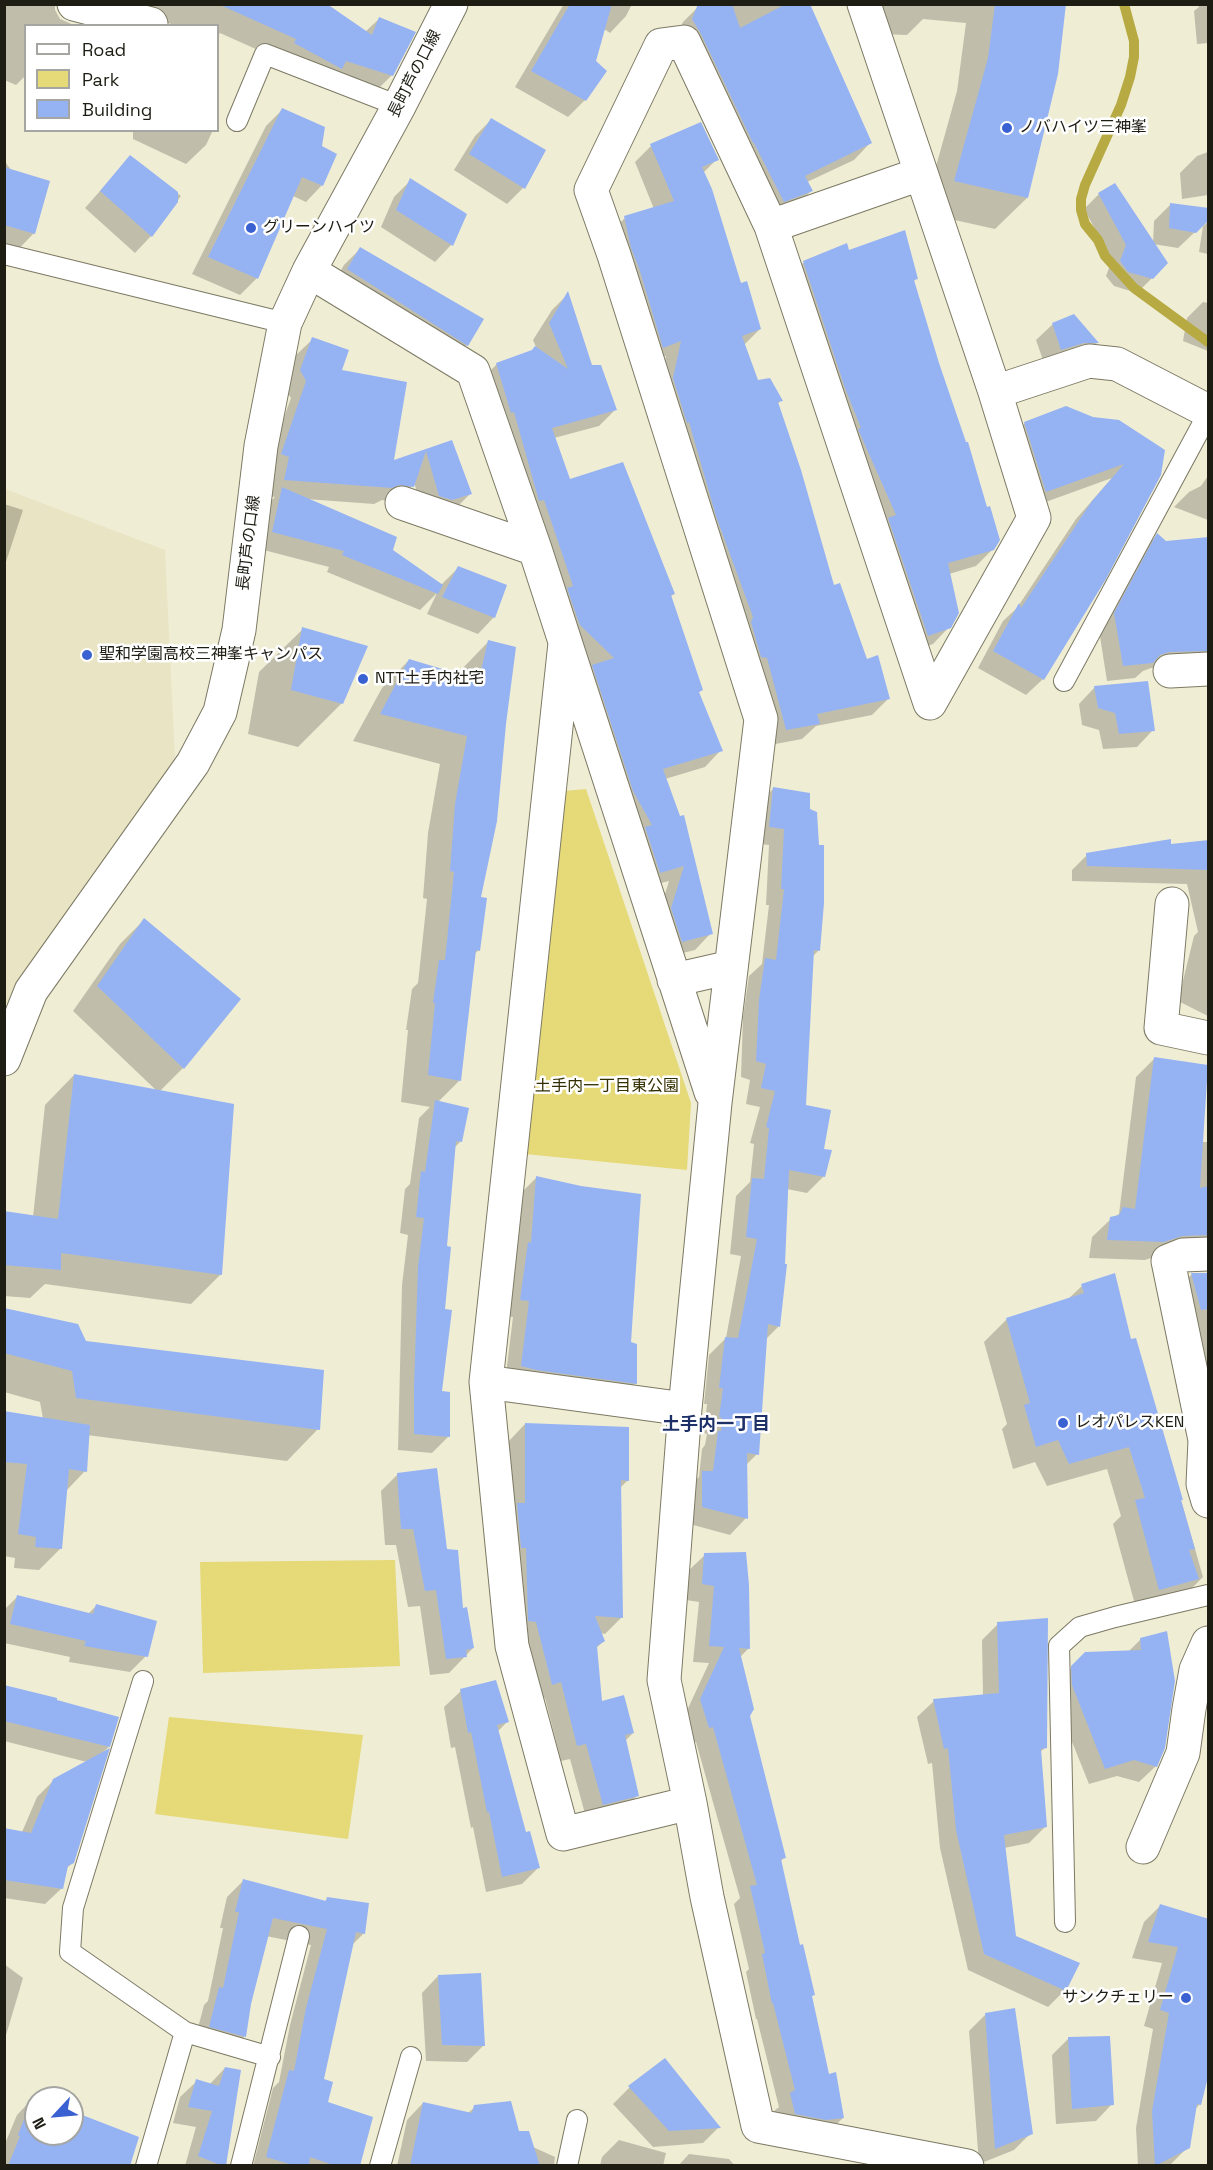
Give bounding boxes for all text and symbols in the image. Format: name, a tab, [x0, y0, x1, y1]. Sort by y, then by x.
legend	[24, 24, 219, 132]
street label: 長町芦の口線	[385, 27, 445, 121]
text: Road	[82, 38, 126, 61]
text: Park	[82, 68, 119, 91]
text: Building	[82, 98, 152, 121]
place label: ノバハイツ三神峯	[1019, 118, 1147, 138]
marker: ノバハイツ三神峯	[1000, 121, 1014, 135]
place label: グリーンハイツ	[263, 218, 375, 238]
marker: グリーンハイツ	[244, 221, 258, 235]
street label: 長町芦の口線	[234, 494, 264, 592]
place label: 聖和学園高校三神峯キャンパス	[99, 645, 323, 665]
marker: 聖和学園高校三神峯キャンパス	[80, 648, 94, 662]
place label: NTT土手内社宅	[375, 669, 484, 689]
marker: NTT土手内社宅	[356, 672, 370, 686]
park label: 土手内一丁目東公園	[535, 1077, 679, 1097]
place label: レオパレスKEN	[1075, 1413, 1184, 1433]
district label: 土手内一丁目	[662, 1414, 770, 1436]
marker: レオパレスKEN	[1056, 1416, 1070, 1430]
place label: サンクチェリー	[1062, 1988, 1174, 2008]
marker: サンクチェリー	[1179, 1991, 1193, 2005]
north arrow	[24, 2086, 84, 2146]
text: N	[27, 2114, 51, 2133]

